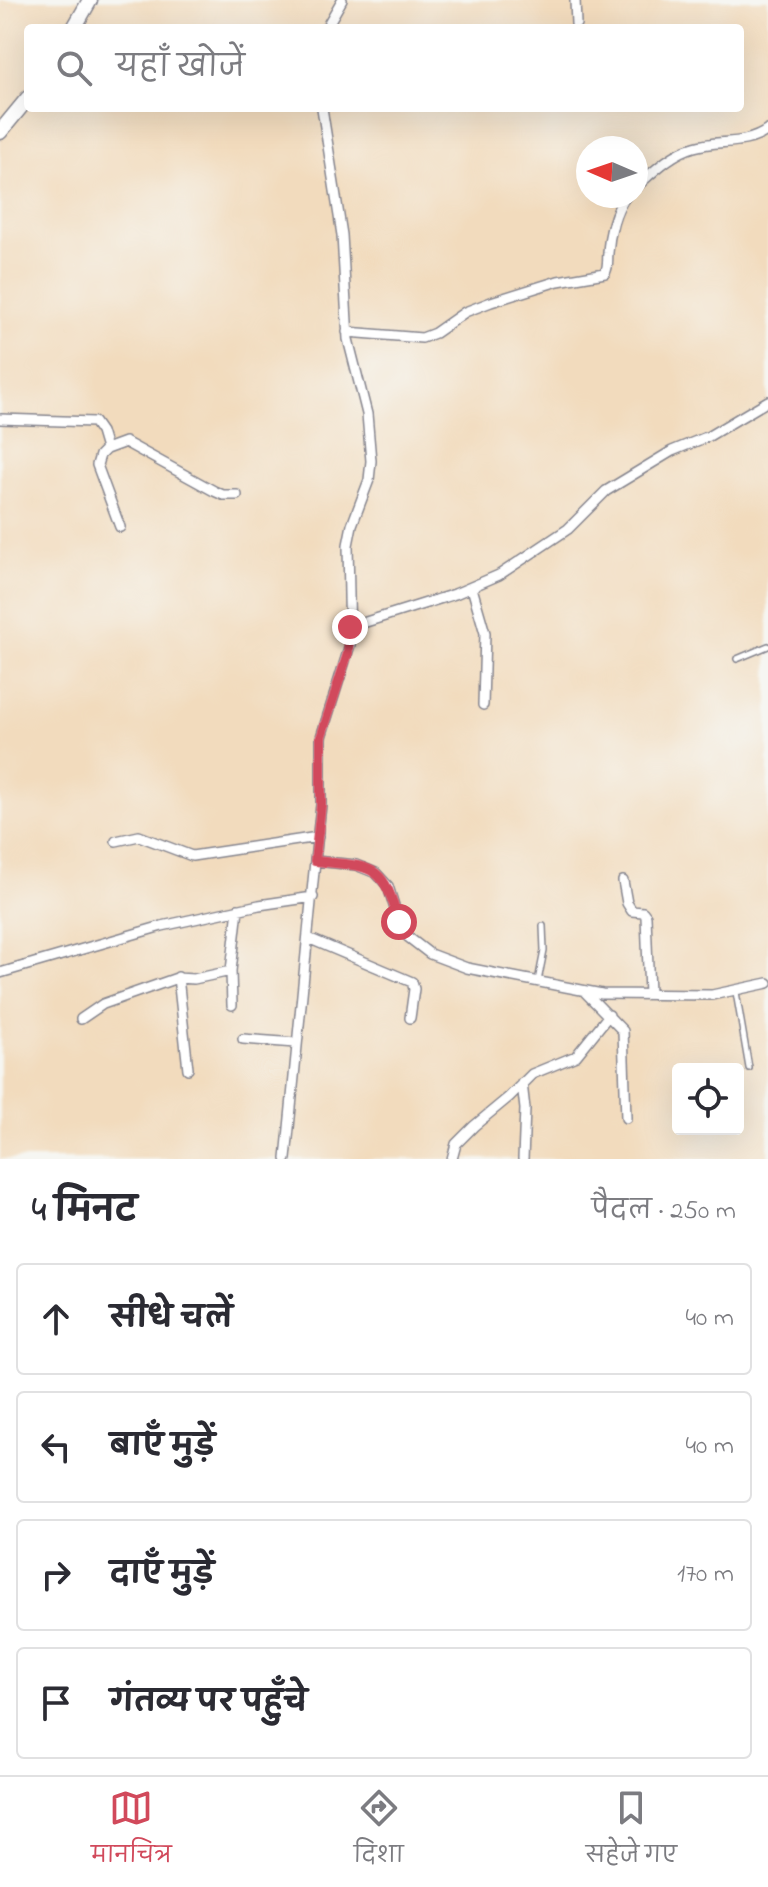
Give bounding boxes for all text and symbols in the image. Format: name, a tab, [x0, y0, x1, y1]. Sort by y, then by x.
search box	[24, 24, 744, 112]
icon: search	[52, 46, 96, 90]
text: यहाँ खोजें	[116, 47, 245, 91]
north arrow	[576, 136, 648, 208]
route end	[332, 609, 368, 645]
route start	[381, 904, 417, 940]
map controls	[672, 1063, 744, 1135]
button: locate	[672, 1063, 744, 1135]
text: 4 मिनट	[32, 1187, 137, 1237]
text: पैदल · 250 m	[592, 1193, 736, 1231]
icon: ahead	[34, 1297, 78, 1341]
text: सीधे चलें	[110, 1298, 233, 1342]
text: 40 m	[685, 1300, 734, 1338]
icon: left	[34, 1425, 78, 1469]
text: बाएँ मुड़ें	[110, 1426, 215, 1470]
text: 40 m	[685, 1428, 734, 1466]
icon: right	[34, 1553, 78, 1597]
text: दाएँ मुड़ें	[110, 1554, 214, 1598]
text: 170 m	[677, 1556, 734, 1594]
icon: arrive	[34, 1681, 78, 1725]
text: गंतव्य पर पहुँचे	[110, 1682, 307, 1726]
tab: मानचित्र	[91, 1786, 172, 1879]
tab: दिशा	[354, 1786, 404, 1879]
tab: सहेजे गए	[586, 1786, 677, 1879]

